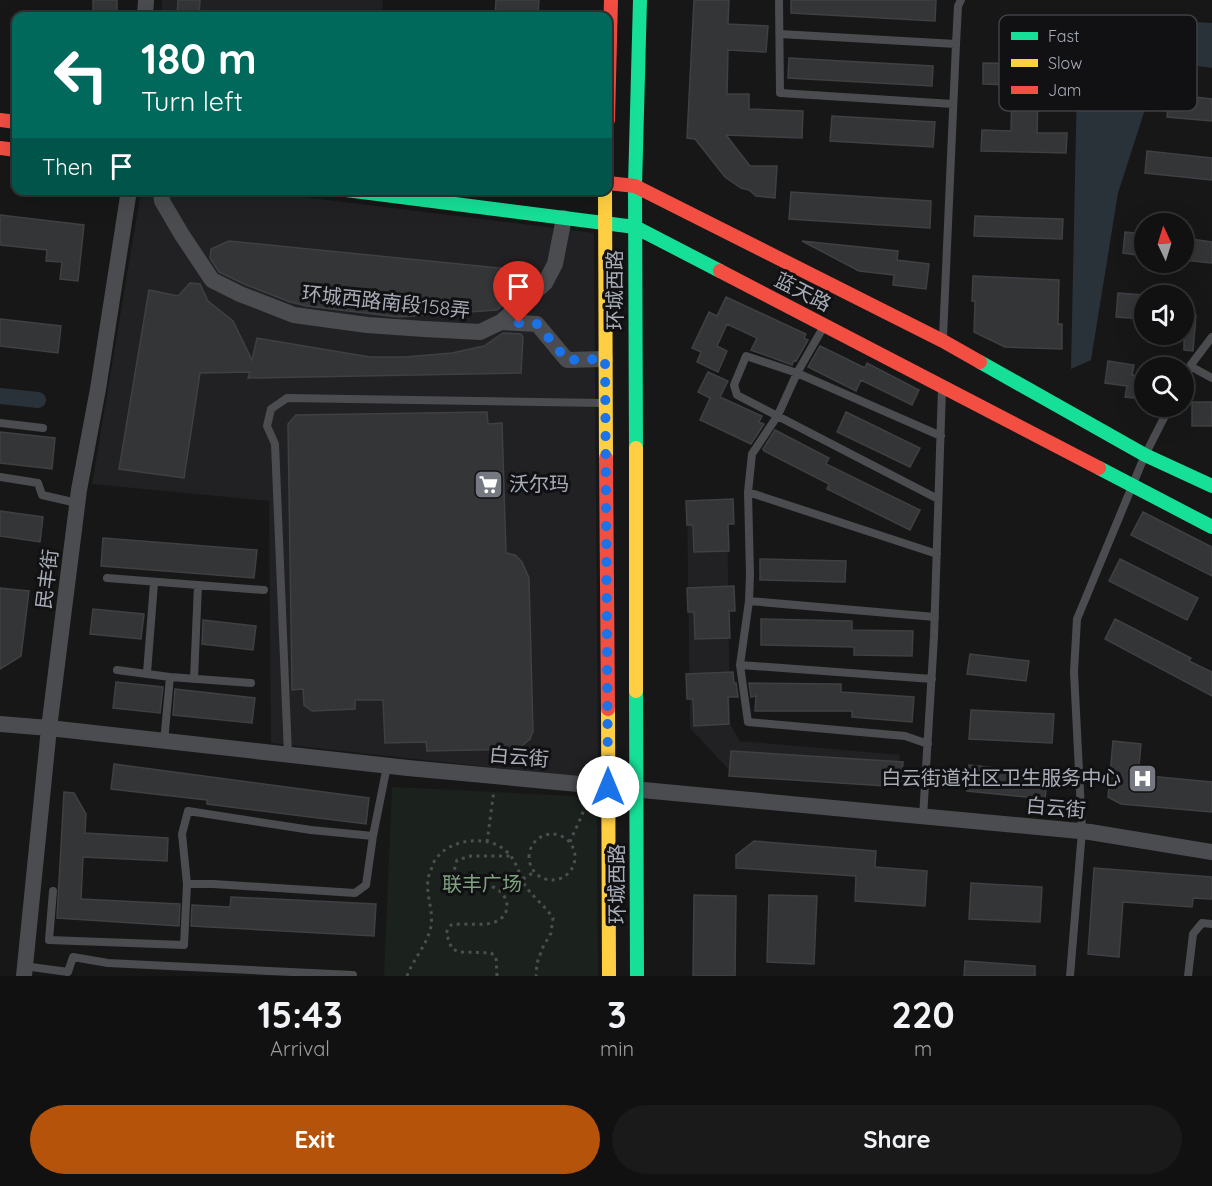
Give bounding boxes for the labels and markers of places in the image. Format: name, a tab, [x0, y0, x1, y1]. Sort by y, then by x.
pin	[493, 261, 544, 323]
supermarket icon: 沃尔玛	[472, 468, 504, 500]
place label: 沃尔玛	[509, 471, 569, 496]
hospital icon: 白云街道社区卫生服务中心	[1126, 762, 1158, 794]
place label: 白云街道社区卫生服务中心	[881, 765, 1121, 790]

